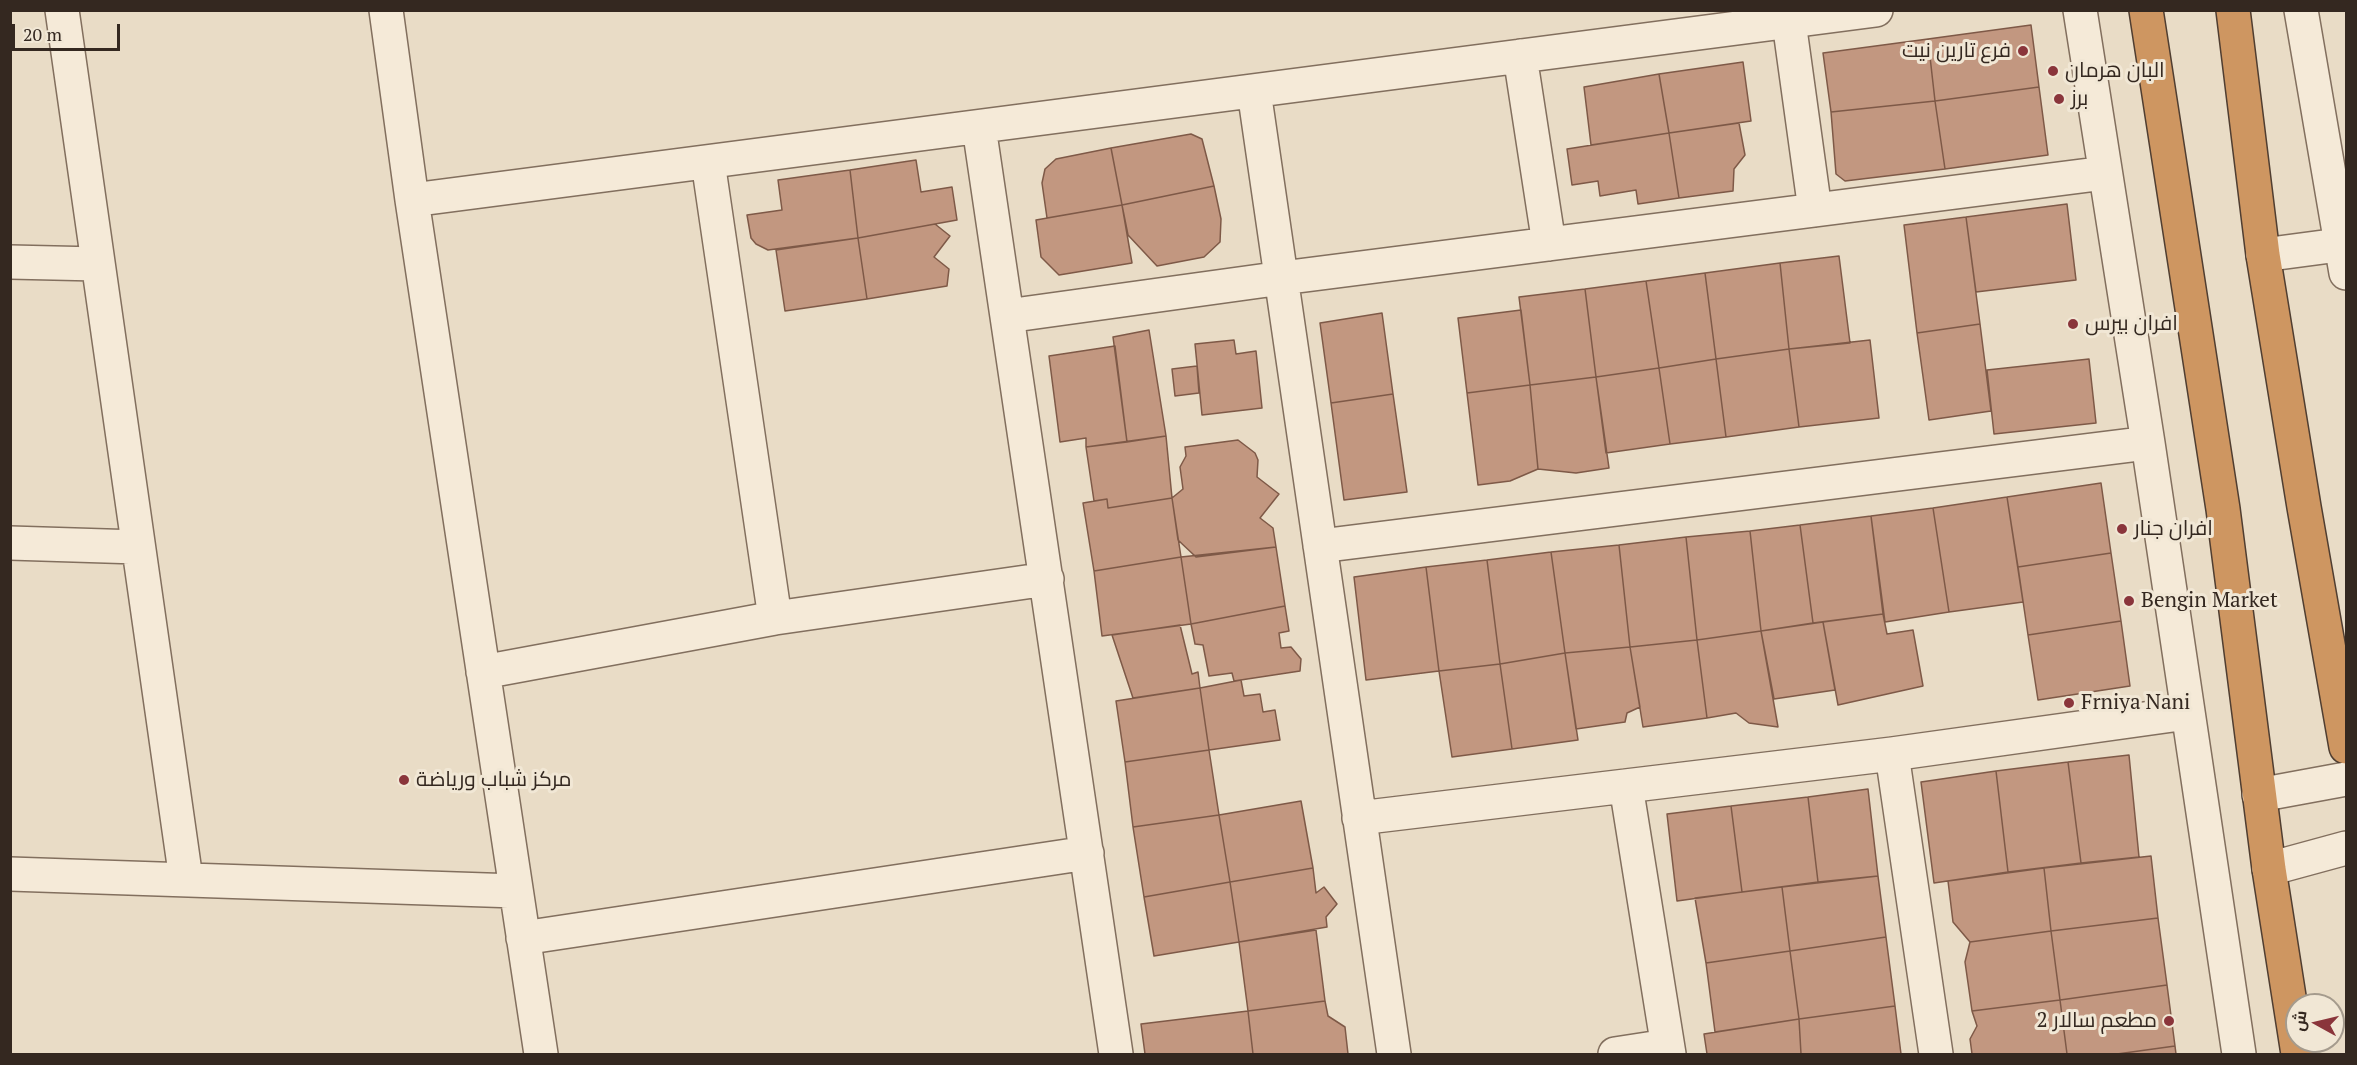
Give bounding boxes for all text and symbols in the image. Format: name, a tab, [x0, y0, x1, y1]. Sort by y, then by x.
scale bar	[15, 12, 123, 50]
text: 20 m	[23, 22, 62, 46]
place label: فرع تارين نيت	[1902, 38, 2011, 64]
marker: فرع تارين نيت	[2016, 44, 2030, 58]
place label: البان هرمان	[2065, 58, 2165, 84]
marker: البان هرمان	[2046, 64, 2060, 78]
place label: برز	[2071, 86, 2088, 112]
marker: برز	[2052, 92, 2066, 106]
place label: افران بيرس	[2085, 311, 2178, 337]
marker: افران بيرس	[2066, 317, 2080, 331]
place label: افران جنار	[2134, 516, 2213, 542]
marker: افران جنار	[2115, 522, 2129, 536]
place label: Bengin Market	[2141, 588, 2278, 614]
marker: Bengin Market	[2122, 594, 2136, 608]
place label: Frniya Nani	[2081, 690, 2190, 716]
marker: Frniya Nani	[2062, 696, 2076, 710]
place label: مركز شباب ورياضة	[416, 767, 572, 793]
marker: مركز شباب ورياضة	[397, 773, 411, 787]
north arrow	[2285, 993, 2345, 1053]
place label: مطعم سالار 2	[2037, 1008, 2157, 1034]
text: ش	[2287, 1009, 2311, 1032]
marker: مطعم سالار 2	[2162, 1014, 2176, 1028]

